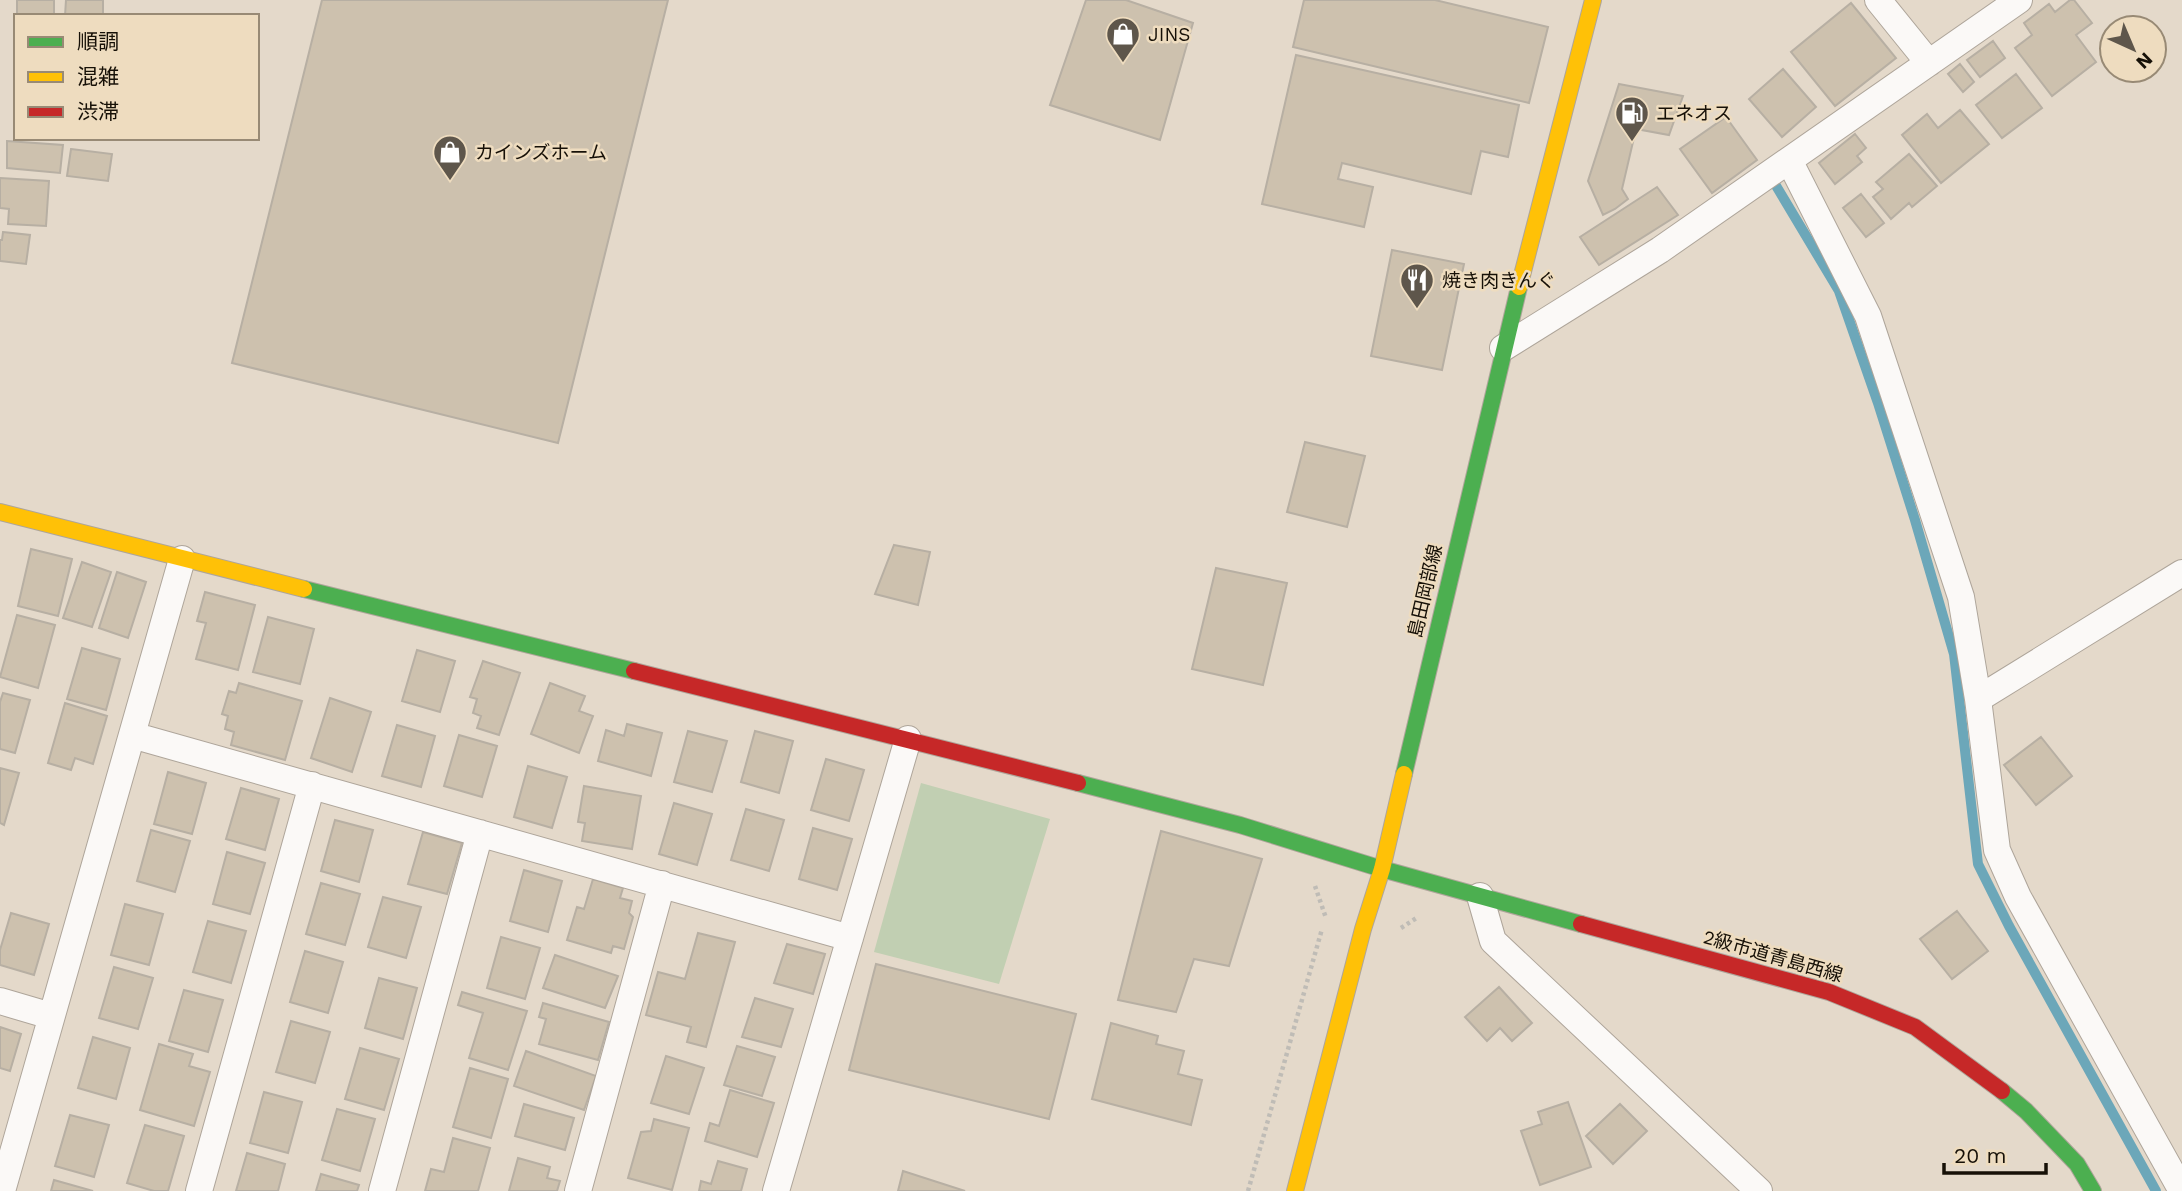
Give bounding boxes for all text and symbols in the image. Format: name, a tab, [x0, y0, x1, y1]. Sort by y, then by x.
legend	[14, 14, 259, 140]
north arrow	[2098, 14, 2168, 84]
shop icon: JINS	[1104, 15, 1142, 64]
place label: JINS	[1148, 23, 1191, 46]
text: 順調	[77, 29, 119, 54]
text: N	[2131, 48, 2158, 74]
text: 混雑	[77, 64, 119, 89]
fuel station icon: エネオス	[1613, 94, 1651, 143]
text: 渋滞	[77, 99, 119, 124]
place label: エネオス	[1656, 102, 1732, 125]
shop icon: カインズホーム	[431, 133, 469, 182]
place label: カインズホーム	[475, 141, 607, 164]
restaurant icon: 焼き肉きんぐ	[1398, 261, 1436, 310]
place label: 焼き肉きんぐ	[1442, 269, 1556, 292]
street label: 島田岡部線	[1403, 542, 1447, 640]
street label: 2級市道青島西線	[1701, 925, 1845, 987]
scale bar	[1944, 1132, 2046, 1176]
text: 20 m	[1954, 1143, 2006, 1168]

